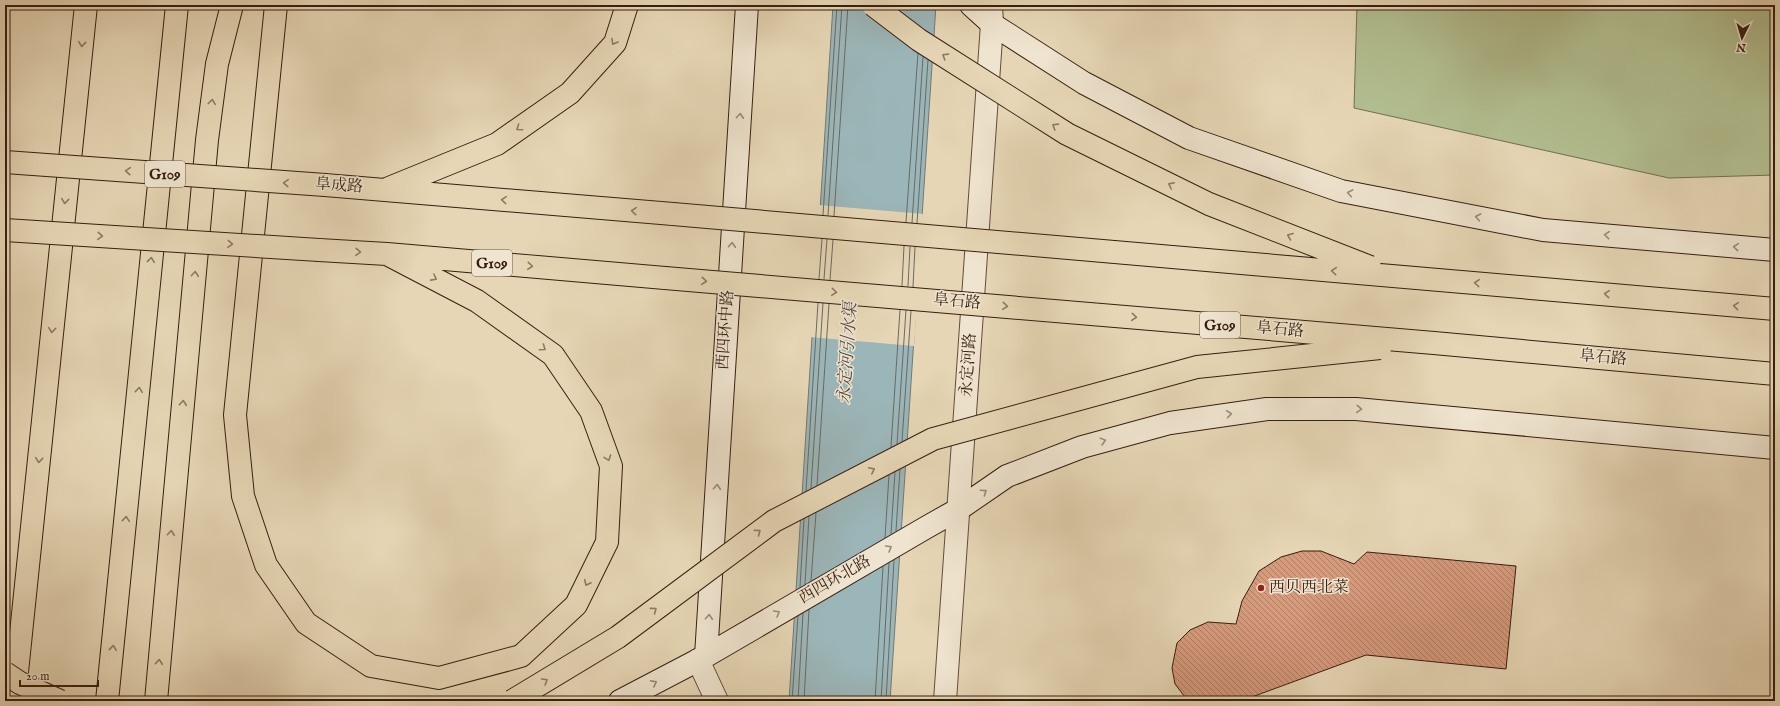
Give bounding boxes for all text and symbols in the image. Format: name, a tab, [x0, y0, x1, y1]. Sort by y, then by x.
north arrow	[1722, 18, 1762, 58]
one-way arrow	[611, 38, 619, 45]
text: N	[1735, 40, 1748, 54]
one-way arrow	[77, 41, 86, 47]
one-way arrow	[942, 54, 949, 61]
one-way arrow	[207, 99, 216, 105]
one-way arrow	[735, 113, 744, 119]
one-way arrow	[516, 123, 523, 131]
one-way arrow	[1052, 123, 1059, 130]
road number: G109	[145, 161, 185, 187]
one-way arrow	[125, 167, 131, 176]
street label: 阜成路	[314, 174, 364, 198]
one-way arrow	[283, 178, 289, 187]
one-way arrow	[1167, 182, 1175, 190]
one-way arrow	[1347, 189, 1354, 197]
one-way arrow	[501, 196, 507, 205]
one-way arrow	[61, 198, 70, 204]
one-way arrow	[631, 207, 637, 216]
one-way arrow	[1475, 214, 1481, 222]
one-way arrow	[97, 231, 103, 240]
one-way arrow	[1604, 231, 1610, 240]
one-way arrow	[1287, 232, 1294, 240]
one-way arrow	[227, 239, 233, 248]
one-way arrow	[727, 242, 736, 248]
one-way arrow	[1733, 242, 1739, 251]
one-way arrow	[355, 248, 361, 256]
road number: G109	[472, 250, 512, 276]
one-way arrow	[147, 257, 156, 263]
one-way arrow	[526, 261, 533, 270]
one-way arrow	[1331, 266, 1337, 275]
one-way arrow	[190, 271, 199, 277]
one-way arrow	[430, 273, 437, 281]
one-way arrow	[701, 276, 707, 285]
one-way arrow	[1474, 279, 1480, 288]
one-way arrow	[831, 287, 837, 296]
street label: 西四环中路	[713, 289, 739, 371]
street label: 阜石路	[932, 290, 982, 314]
one-way arrow	[1604, 290, 1610, 299]
water label: 永定河引水渠	[834, 299, 862, 405]
one-way arrow	[1733, 301, 1739, 310]
one-way arrow	[1002, 302, 1008, 311]
road number: G109	[1200, 312, 1240, 338]
one-way arrow	[1131, 313, 1137, 322]
street label: 阜石路	[1255, 318, 1305, 342]
one-way arrow	[48, 327, 57, 333]
street label: 永定河路	[957, 332, 981, 398]
one-way arrow	[539, 343, 546, 350]
street label: 阜石路	[1578, 346, 1628, 370]
one-way arrow	[134, 387, 143, 393]
one-way arrow	[178, 400, 187, 406]
one-way arrow	[1356, 405, 1362, 414]
one-way arrow	[1226, 410, 1233, 419]
one-way arrow	[1099, 437, 1106, 446]
one-way arrow	[604, 454, 612, 461]
one-way arrow	[34, 457, 43, 463]
one-way arrow	[868, 467, 875, 475]
one-way arrow	[712, 484, 721, 490]
one-way arrow	[980, 489, 987, 497]
one-way arrow	[121, 516, 130, 522]
one-way arrow	[754, 529, 761, 537]
one-way arrow	[166, 530, 175, 536]
one-way arrow	[885, 546, 892, 553]
street label: 西四环北路	[795, 551, 875, 609]
place label: 西贝西北菜	[1269, 578, 1349, 598]
one-way arrow	[584, 579, 592, 586]
marker: 西贝西北菜	[1256, 583, 1266, 593]
one-way arrow	[650, 607, 657, 615]
one-way arrow	[772, 611, 780, 618]
one-way arrow	[704, 614, 713, 620]
one-way arrow	[108, 645, 117, 651]
one-way arrow	[155, 659, 164, 665]
scale bar	[20, 662, 98, 688]
text: 20 m	[26, 669, 49, 684]
one-way arrow	[541, 678, 548, 686]
one-way arrow	[650, 680, 658, 688]

